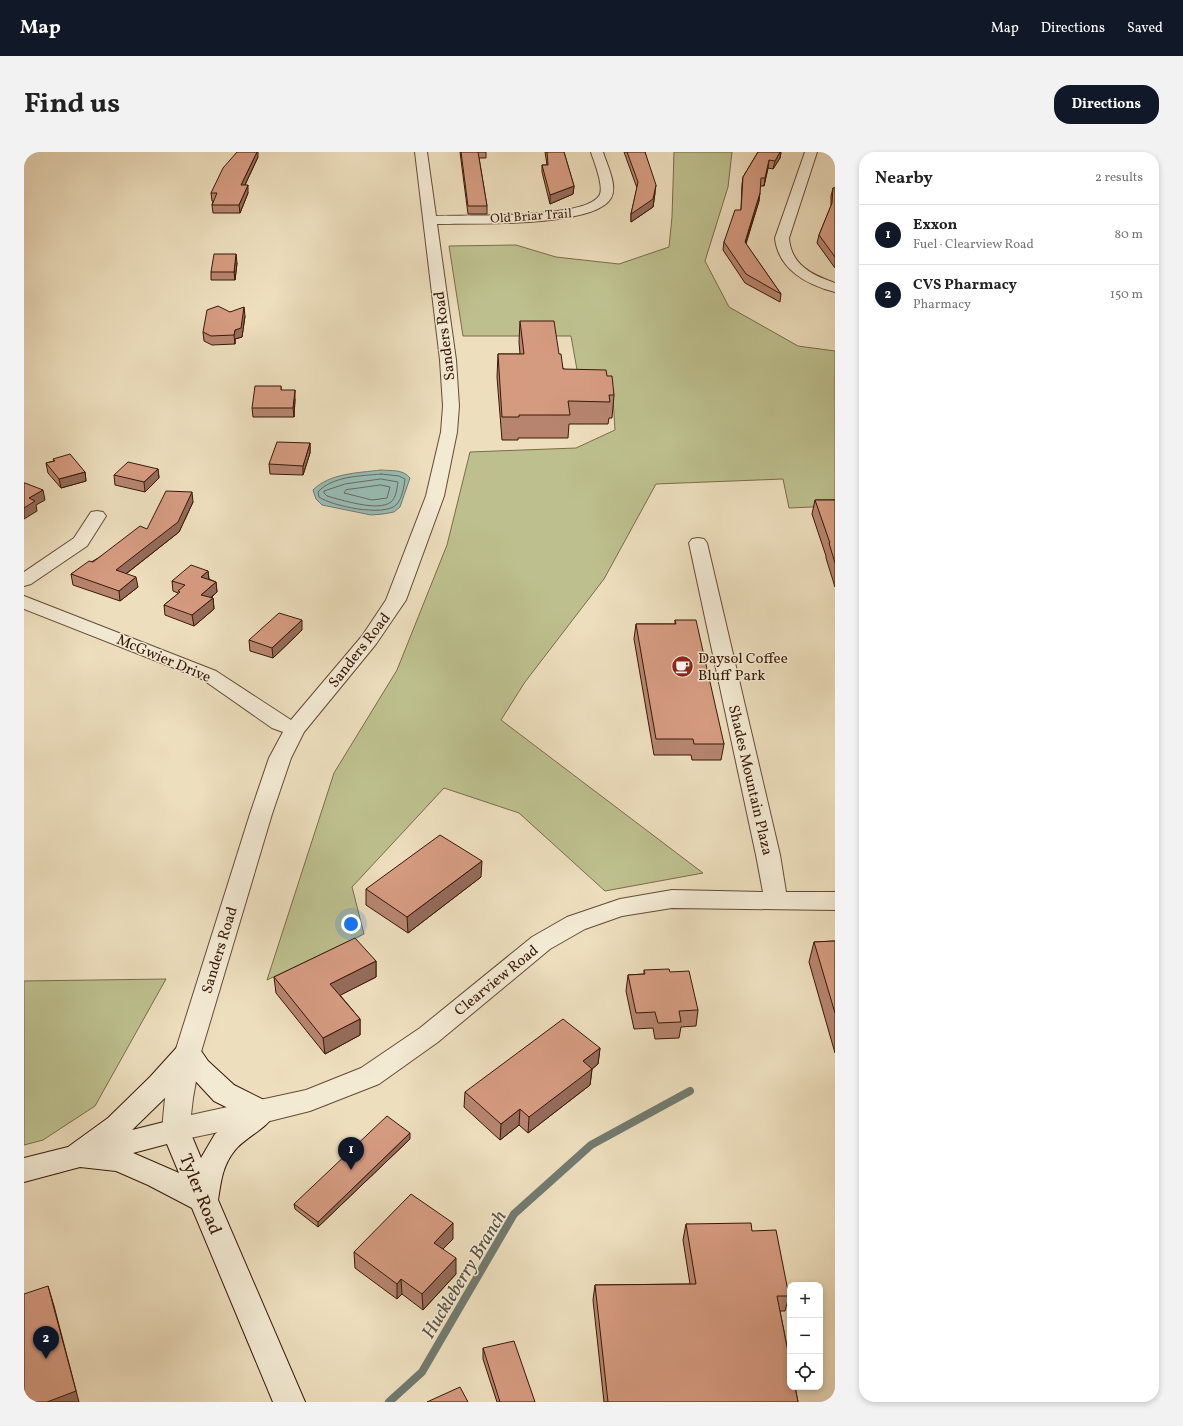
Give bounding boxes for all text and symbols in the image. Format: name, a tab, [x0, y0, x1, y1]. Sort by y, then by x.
text: Map	[20, 15, 61, 41]
text: Map	[991, 19, 1019, 38]
text: Directions	[1041, 19, 1105, 38]
text: Saved	[1127, 19, 1163, 38]
text: Find us	[24, 85, 120, 124]
button: Directions	[1054, 85, 1159, 124]
text: Nearby	[875, 167, 933, 190]
text: 2 results	[1095, 169, 1143, 187]
street label: Old Briar Trail	[490, 205, 573, 229]
text: Exxon	[913, 215, 957, 236]
text: 1	[885, 226, 891, 244]
text: 80 m	[1114, 226, 1143, 244]
text: Fuel · Clearview Road	[913, 236, 1034, 254]
text: CVS Pharmacy	[913, 275, 1017, 296]
text: 2	[885, 286, 891, 304]
text: 150 m	[1110, 286, 1143, 304]
street label: Sanders Road	[430, 290, 461, 382]
text: Pharmacy	[913, 296, 971, 314]
street label: Sanders Road	[324, 609, 396, 693]
street label: McGwier Drive	[113, 630, 214, 689]
place label: Daysol Coffee Bluff Park	[698, 649, 788, 687]
cafe icon: Daysol Coffee Bluff Park	[670, 654, 696, 680]
street label: Shades Mountain Plaza	[722, 703, 777, 858]
street label: Sanders Road	[197, 904, 244, 996]
your location	[341, 914, 361, 934]
street label: Clearview Road	[450, 941, 543, 1022]
pin: 1	[338, 1137, 364, 1170]
street label: Tyler Road	[172, 1150, 227, 1239]
water label: Huckleberry Branch	[416, 1206, 513, 1344]
map controls	[787, 1282, 823, 1390]
button: +	[787, 1282, 823, 1318]
button: −	[787, 1318, 823, 1354]
pin: 2	[33, 1326, 59, 1359]
button: locate	[787, 1354, 823, 1390]

